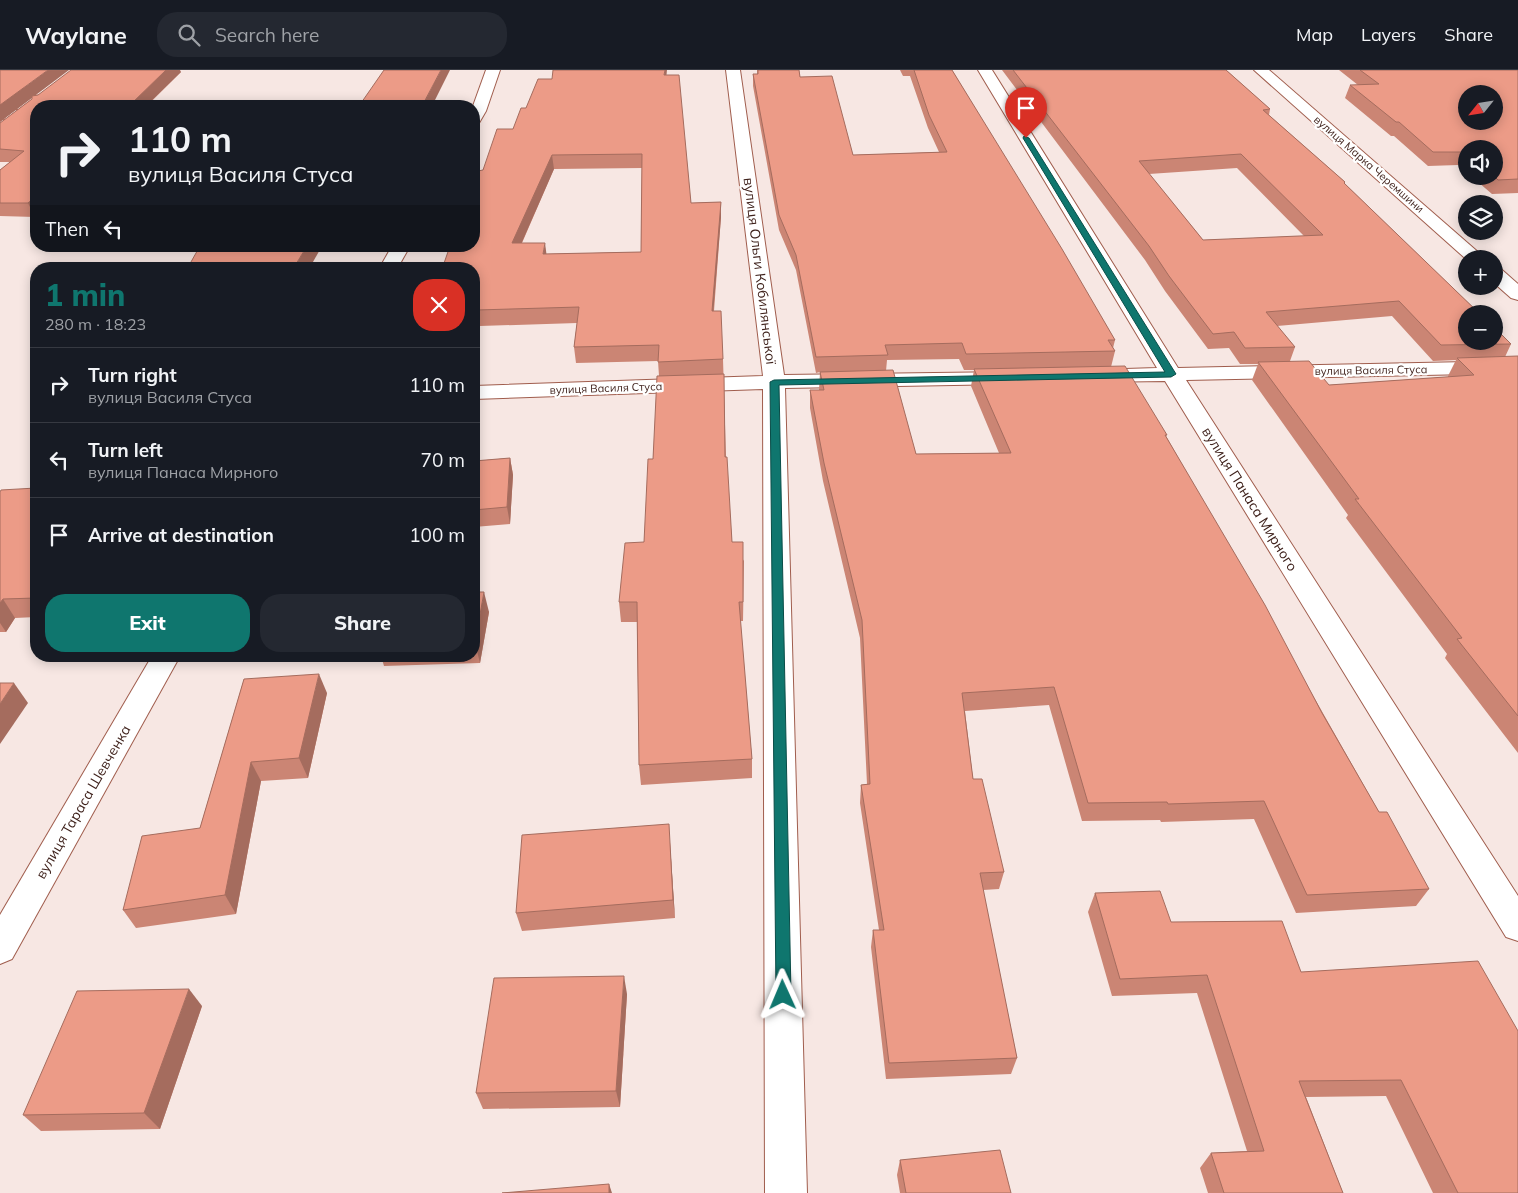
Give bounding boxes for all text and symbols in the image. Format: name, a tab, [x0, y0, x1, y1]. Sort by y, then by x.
search box	[157, 12, 507, 57]
text: Waylane	[25, 20, 127, 50]
icon: search	[175, 21, 203, 49]
text: Search here	[215, 23, 319, 47]
text: Map	[1296, 23, 1333, 46]
text: Layers	[1361, 23, 1416, 46]
text: Share	[1444, 23, 1493, 46]
north arrow	[1458, 85, 1502, 130]
map controls	[1458, 85, 1503, 350]
pin	[1005, 87, 1047, 138]
icon: arrive	[1012, 94, 1040, 122]
street label: вулиця Марка Черемшини	[1311, 112, 1427, 216]
text: 110 m	[128, 117, 232, 161]
icon: right	[45, 120, 110, 185]
button: sound	[1458, 140, 1503, 185]
text: вулиця Василя Стуса	[128, 160, 354, 188]
street label: вулиця Ольги Кобилянської	[740, 177, 780, 366]
button: layers	[1458, 195, 1503, 240]
icon: left	[99, 215, 127, 243]
text: Then	[45, 217, 89, 241]
button: +	[1458, 250, 1503, 295]
text: 1 min	[45, 276, 125, 314]
button: close	[413, 279, 465, 331]
button: −	[1458, 305, 1503, 350]
text: 280 m · 18:23	[45, 314, 146, 334]
street label: вулиця Василя Стуса	[1315, 362, 1427, 378]
text: Turn right	[88, 363, 177, 387]
icon: right	[45, 371, 73, 399]
text: 110 m	[409, 373, 465, 397]
street label: вулиця Василя Стуса	[549, 379, 663, 397]
text: вулиця Василя Стуса	[88, 387, 252, 407]
street label: вулиця Панаса Мирного	[1198, 424, 1302, 574]
text: Turn left	[88, 438, 163, 462]
icon: left	[45, 446, 73, 474]
text: 70 m	[421, 448, 465, 472]
text: вулиця Панаса Мирного	[88, 462, 278, 482]
icon: arrive	[45, 521, 73, 549]
text: Arrive at destination	[88, 523, 274, 547]
text: 100 m	[409, 523, 465, 547]
button: Exit	[45, 594, 250, 652]
button: Share	[260, 594, 465, 652]
street label: вулиця Тараса Шевченка	[32, 722, 134, 882]
position arrow	[756, 968, 808, 1020]

